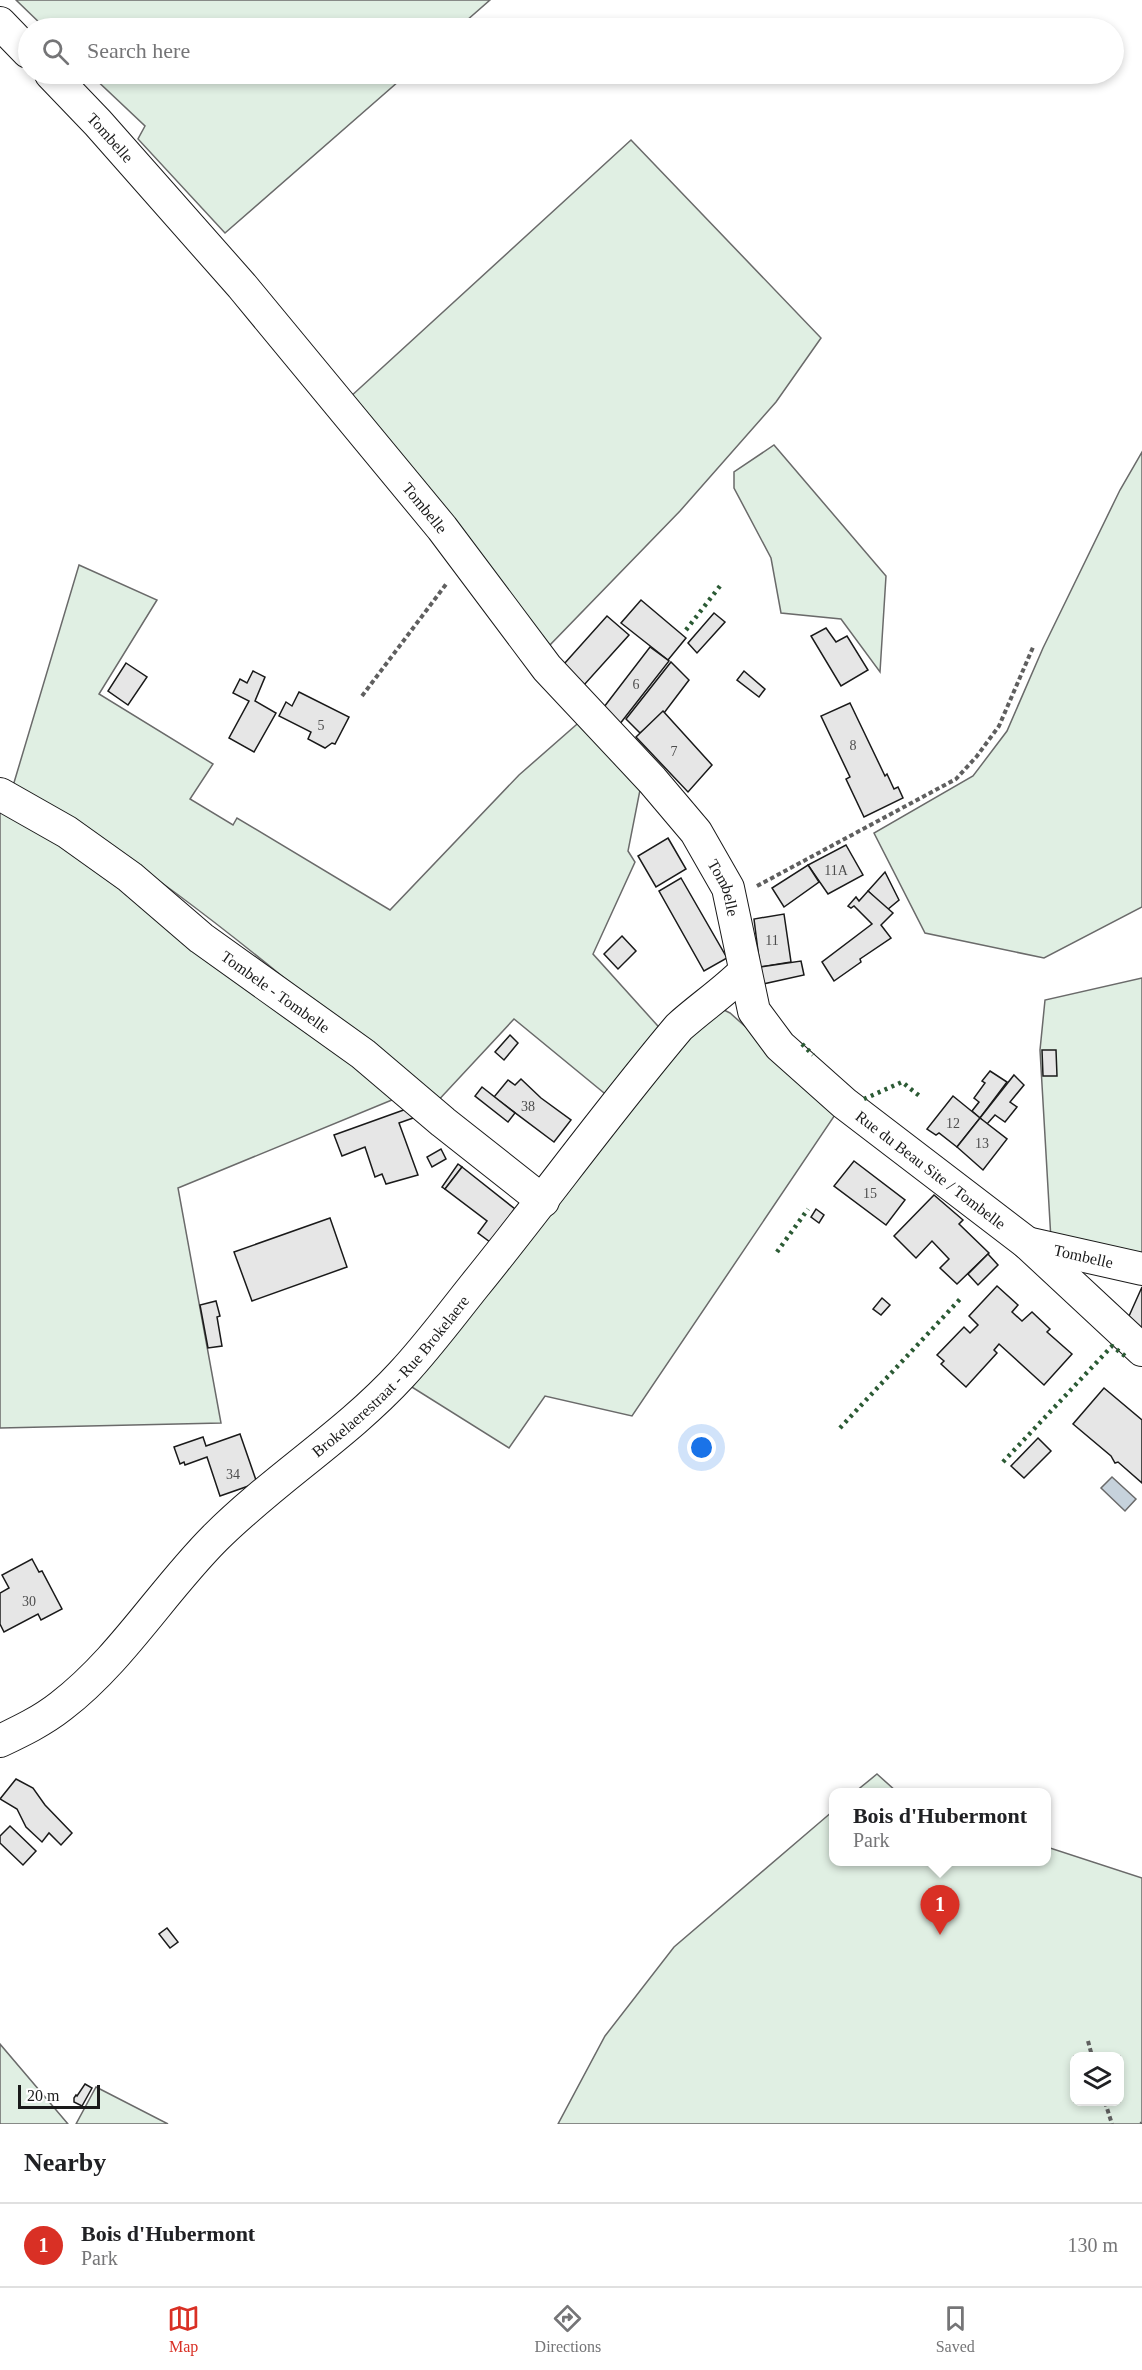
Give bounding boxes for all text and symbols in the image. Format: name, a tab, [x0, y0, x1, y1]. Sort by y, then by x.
search box	[18, 18, 1124, 84]
icon: search	[39, 35, 72, 68]
text: Search here	[87, 38, 190, 63]
street label: Tombelle	[84, 109, 137, 166]
street label: Tombelle	[399, 479, 451, 536]
house number: 6	[633, 677, 640, 692]
house number: 5	[318, 718, 325, 733]
house number: 8	[850, 738, 857, 753]
house number: 7	[671, 744, 678, 759]
street label: Tombelle	[705, 856, 742, 918]
house number: 11A	[824, 863, 849, 878]
house number: 11	[765, 933, 779, 948]
street label: Tombele - Tombelle	[218, 947, 333, 1036]
house number: 38	[521, 1099, 535, 1114]
street label: Rue du Beau Site / Tombelle	[853, 1107, 1009, 1232]
house number: 12	[946, 1116, 960, 1131]
house number: 13	[975, 1136, 989, 1151]
house number: 15	[863, 1186, 877, 1201]
street label: Tombelle	[1052, 1241, 1115, 1271]
street label: Brokelaerestraat - Rue Brokelaere	[308, 1292, 472, 1460]
your location	[687, 1433, 716, 1462]
house number: 34	[226, 1467, 240, 1482]
house number: 30	[22, 1594, 36, 1609]
popup	[829, 1788, 1051, 1866]
text: Bois d'Hubermont	[853, 1803, 1027, 1828]
text: Park	[853, 1829, 890, 1851]
pin: 1	[920, 1886, 960, 1935]
map controls	[1070, 2052, 1124, 2106]
button: layers	[1070, 2052, 1124, 2106]
scale bar	[18, 2082, 100, 2110]
text: 20 m	[27, 2087, 59, 2104]
text: Nearby	[24, 2148, 106, 2177]
text: Bois d'Hubermont	[81, 2221, 255, 2246]
text: 1	[39, 2234, 49, 2256]
text: 130 m	[1067, 2234, 1118, 2256]
text: Park	[81, 2247, 118, 2269]
tab: Map	[167, 2302, 200, 2356]
tab: Directions	[535, 2302, 601, 2356]
tab: Saved	[936, 2302, 975, 2356]

